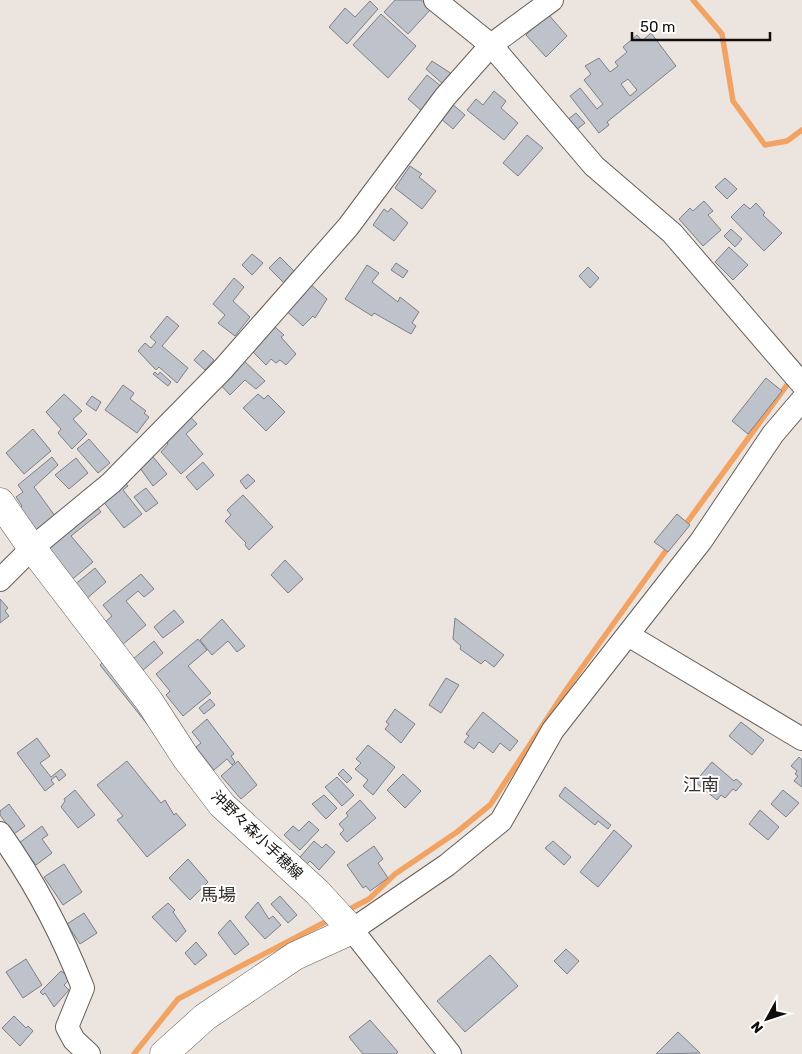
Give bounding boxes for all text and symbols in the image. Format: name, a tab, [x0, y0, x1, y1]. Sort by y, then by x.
scale bar	[632, 10, 770, 42]
text: 50 m	[640, 18, 675, 36]
district label: 江南	[683, 774, 719, 796]
street label: 沖野々森小手穂線	[208, 787, 306, 883]
district label: 馬場	[200, 884, 236, 906]
north arrow	[742, 994, 792, 1044]
text: N	[748, 1018, 767, 1036]

